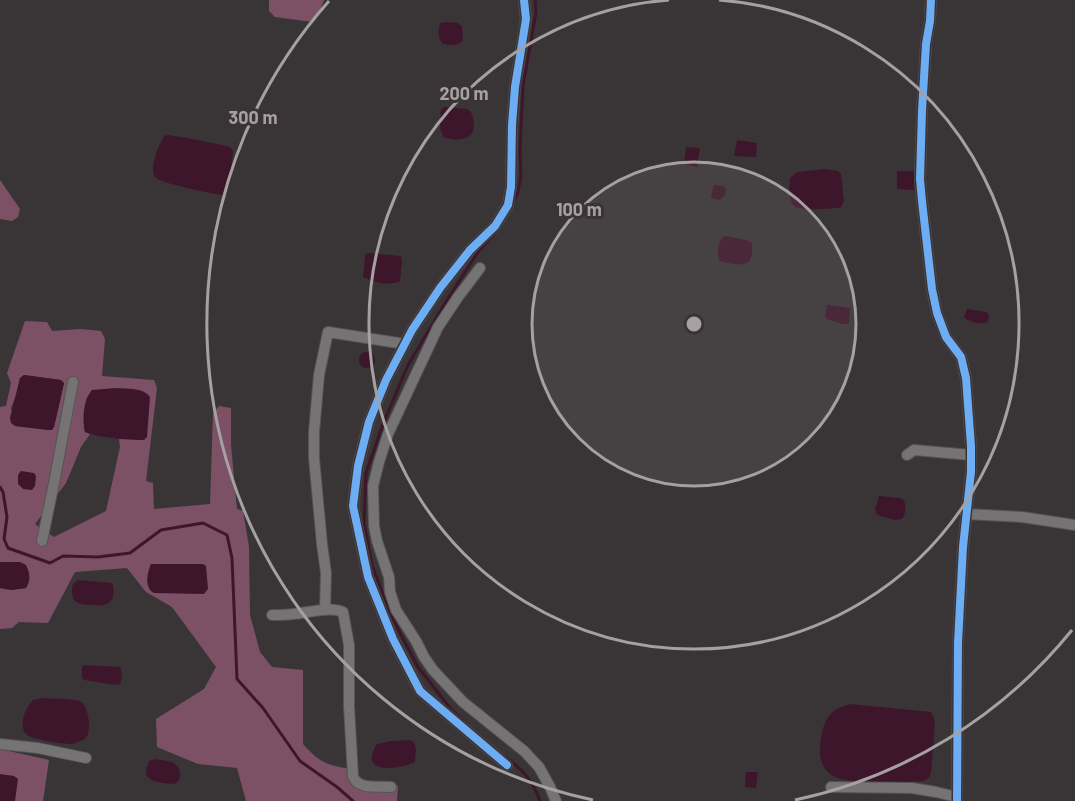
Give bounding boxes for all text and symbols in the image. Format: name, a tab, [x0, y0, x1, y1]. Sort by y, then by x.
text: 200 m	[439, 82, 489, 104]
text: 300 m	[229, 106, 277, 128]
text: 100 m	[556, 198, 602, 220]
centre of rings	[684, 314, 704, 334]

